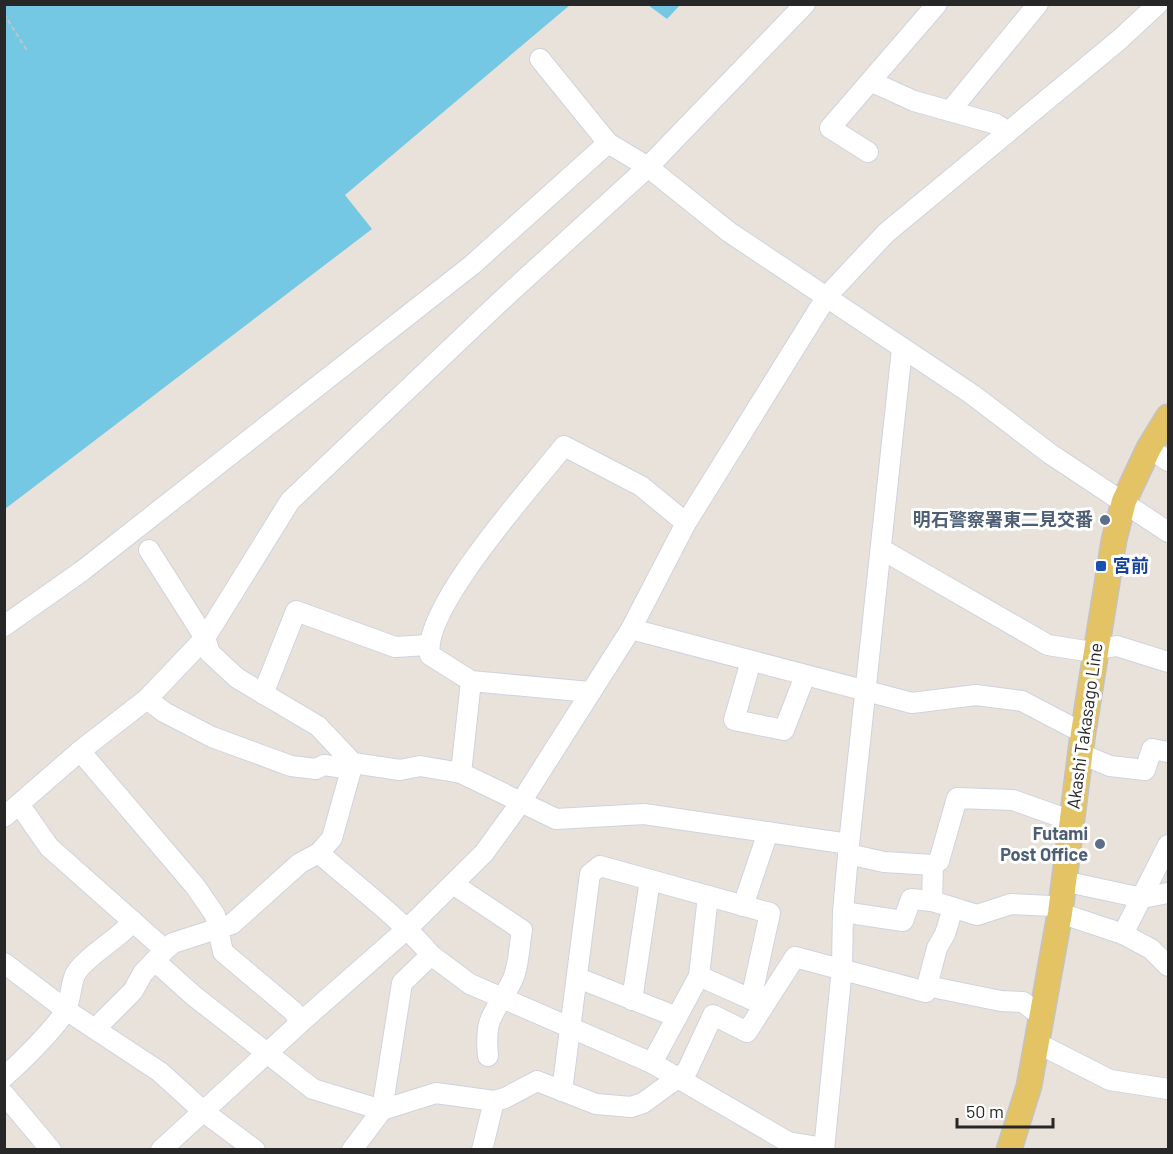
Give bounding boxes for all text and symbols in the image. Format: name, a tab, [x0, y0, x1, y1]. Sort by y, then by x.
place label: 明石警察署東二見交番	[913, 508, 1093, 530]
marker: 明石警察署東二見交番	[1098, 513, 1112, 527]
place label: 宮前	[1113, 554, 1149, 576]
marker: 宮前	[1094, 559, 1108, 573]
street label: Akashi Takasago Line	[1061, 641, 1107, 810]
place label: Futami Post Office	[1000, 822, 1088, 865]
marker: Futami Post Office	[1093, 837, 1107, 851]
scale bar	[957, 1091, 1053, 1129]
text: 50 m	[966, 1100, 1004, 1122]

